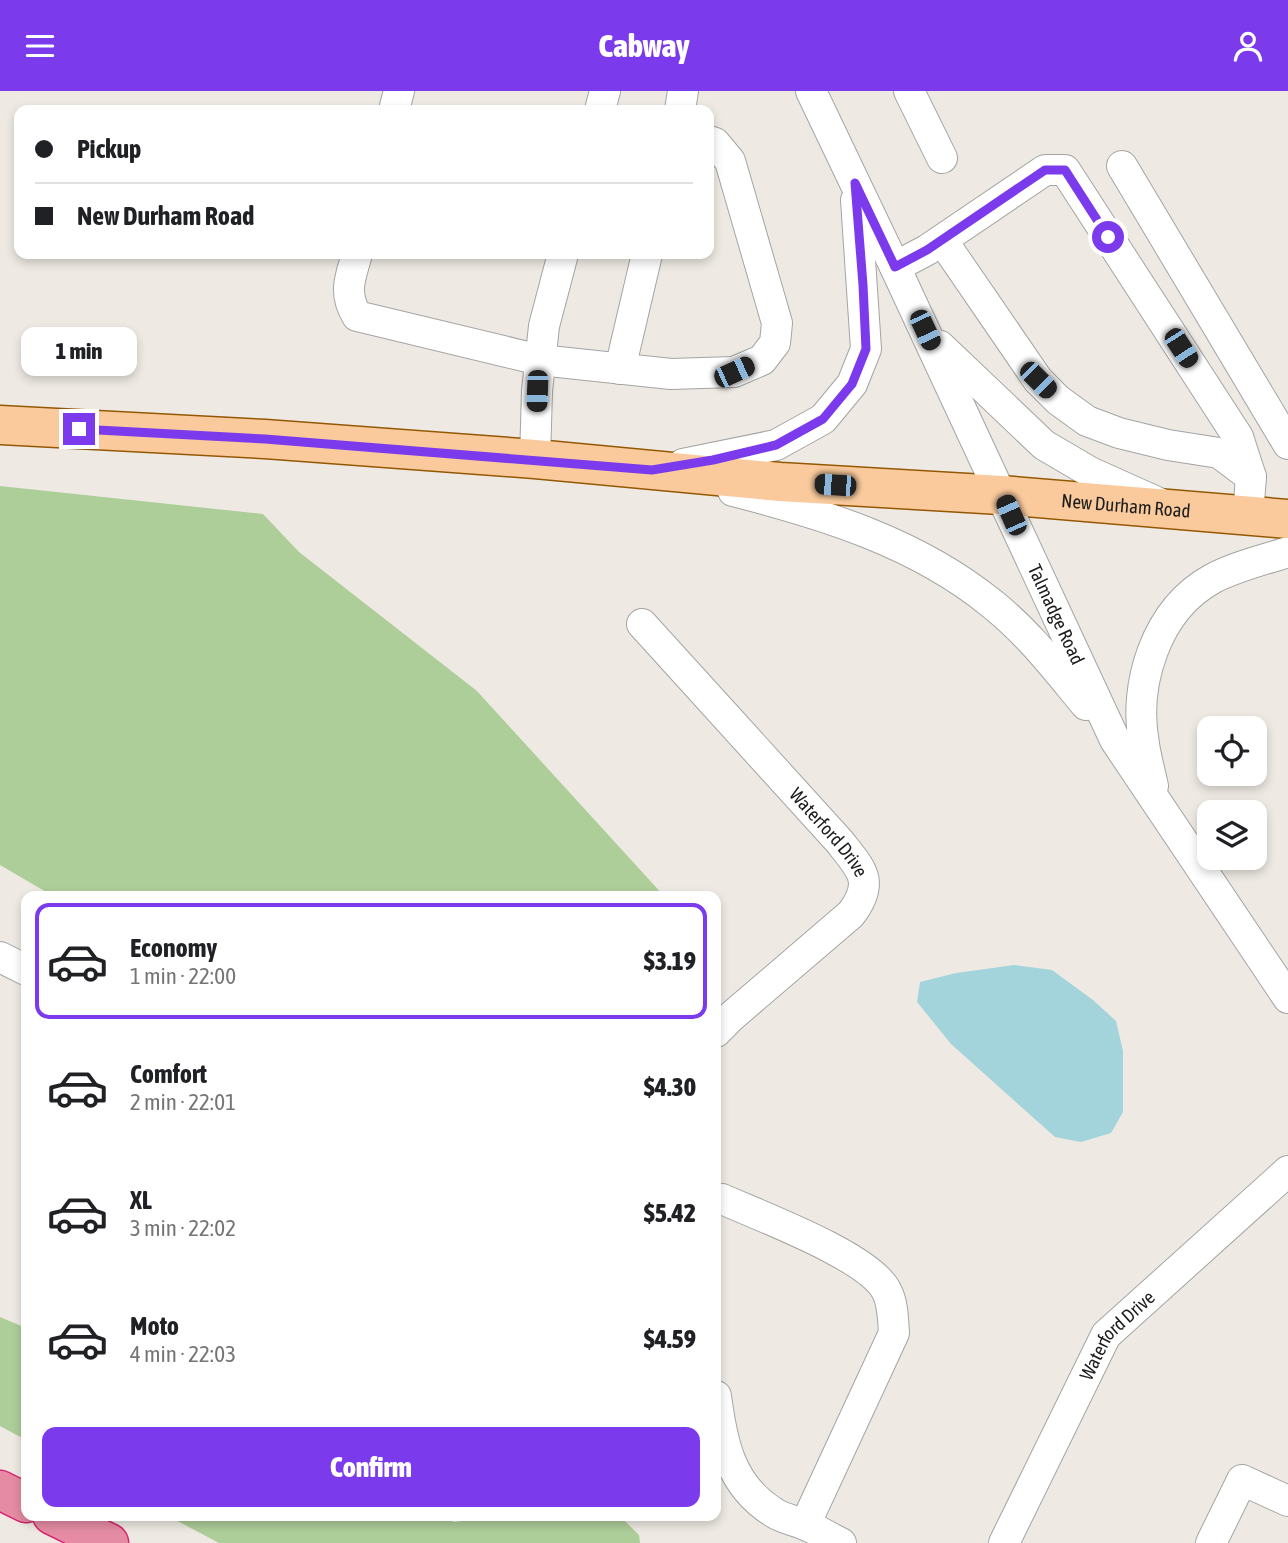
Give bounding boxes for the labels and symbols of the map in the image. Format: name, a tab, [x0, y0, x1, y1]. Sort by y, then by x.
route start	[1092, 221, 1124, 253]
car	[907, 307, 944, 353]
car	[1161, 325, 1202, 371]
callout: 1 min	[21, 327, 137, 377]
car	[711, 354, 758, 390]
car	[1016, 358, 1061, 402]
car	[526, 370, 549, 412]
route end	[63, 413, 95, 445]
car	[814, 473, 857, 497]
street label: New Durham Road	[1060, 489, 1192, 522]
car	[993, 492, 1030, 538]
street label: Talmadge Road	[1024, 561, 1089, 668]
street label: Waterford Drive	[785, 783, 873, 880]
street label: Waterford Drive	[1075, 1286, 1159, 1383]

